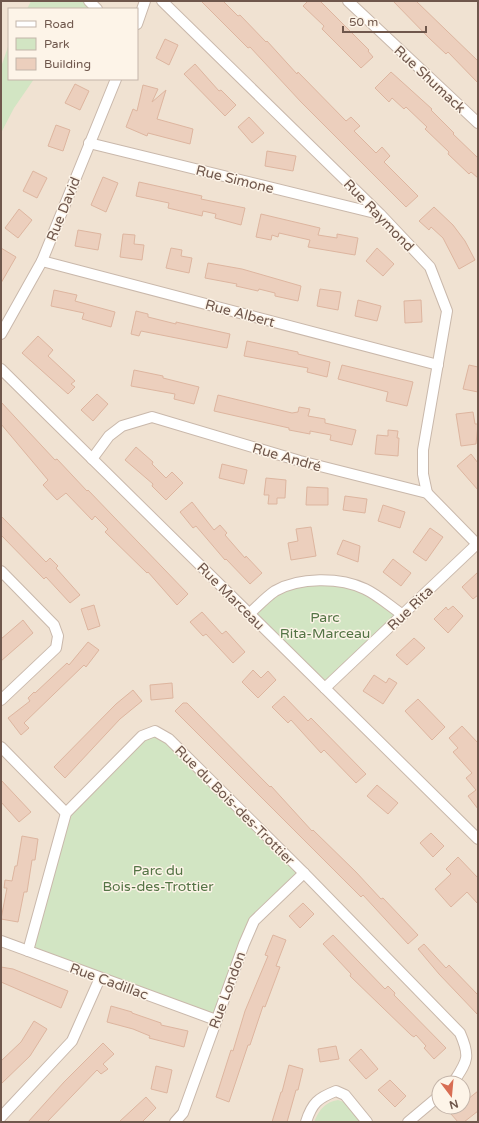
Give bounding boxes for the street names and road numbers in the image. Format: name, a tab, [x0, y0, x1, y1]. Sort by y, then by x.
street label: Rue Shumack	[390, 42, 469, 117]
street label: Rue Simone	[194, 162, 276, 197]
street label: Rue David	[43, 175, 84, 244]
street label: Rue Raymond	[340, 176, 417, 255]
street label: Rue Albert	[203, 296, 277, 331]
street label: Rue André	[250, 440, 323, 475]
street label: Rue Marceau	[193, 559, 268, 634]
street label: Rue Rita	[384, 583, 437, 634]
street label: Rue du Bois-des-Trottier	[171, 742, 298, 869]
street label: Rue London	[206, 949, 249, 1031]
street label: Rue Cadillac	[67, 959, 150, 1004]

